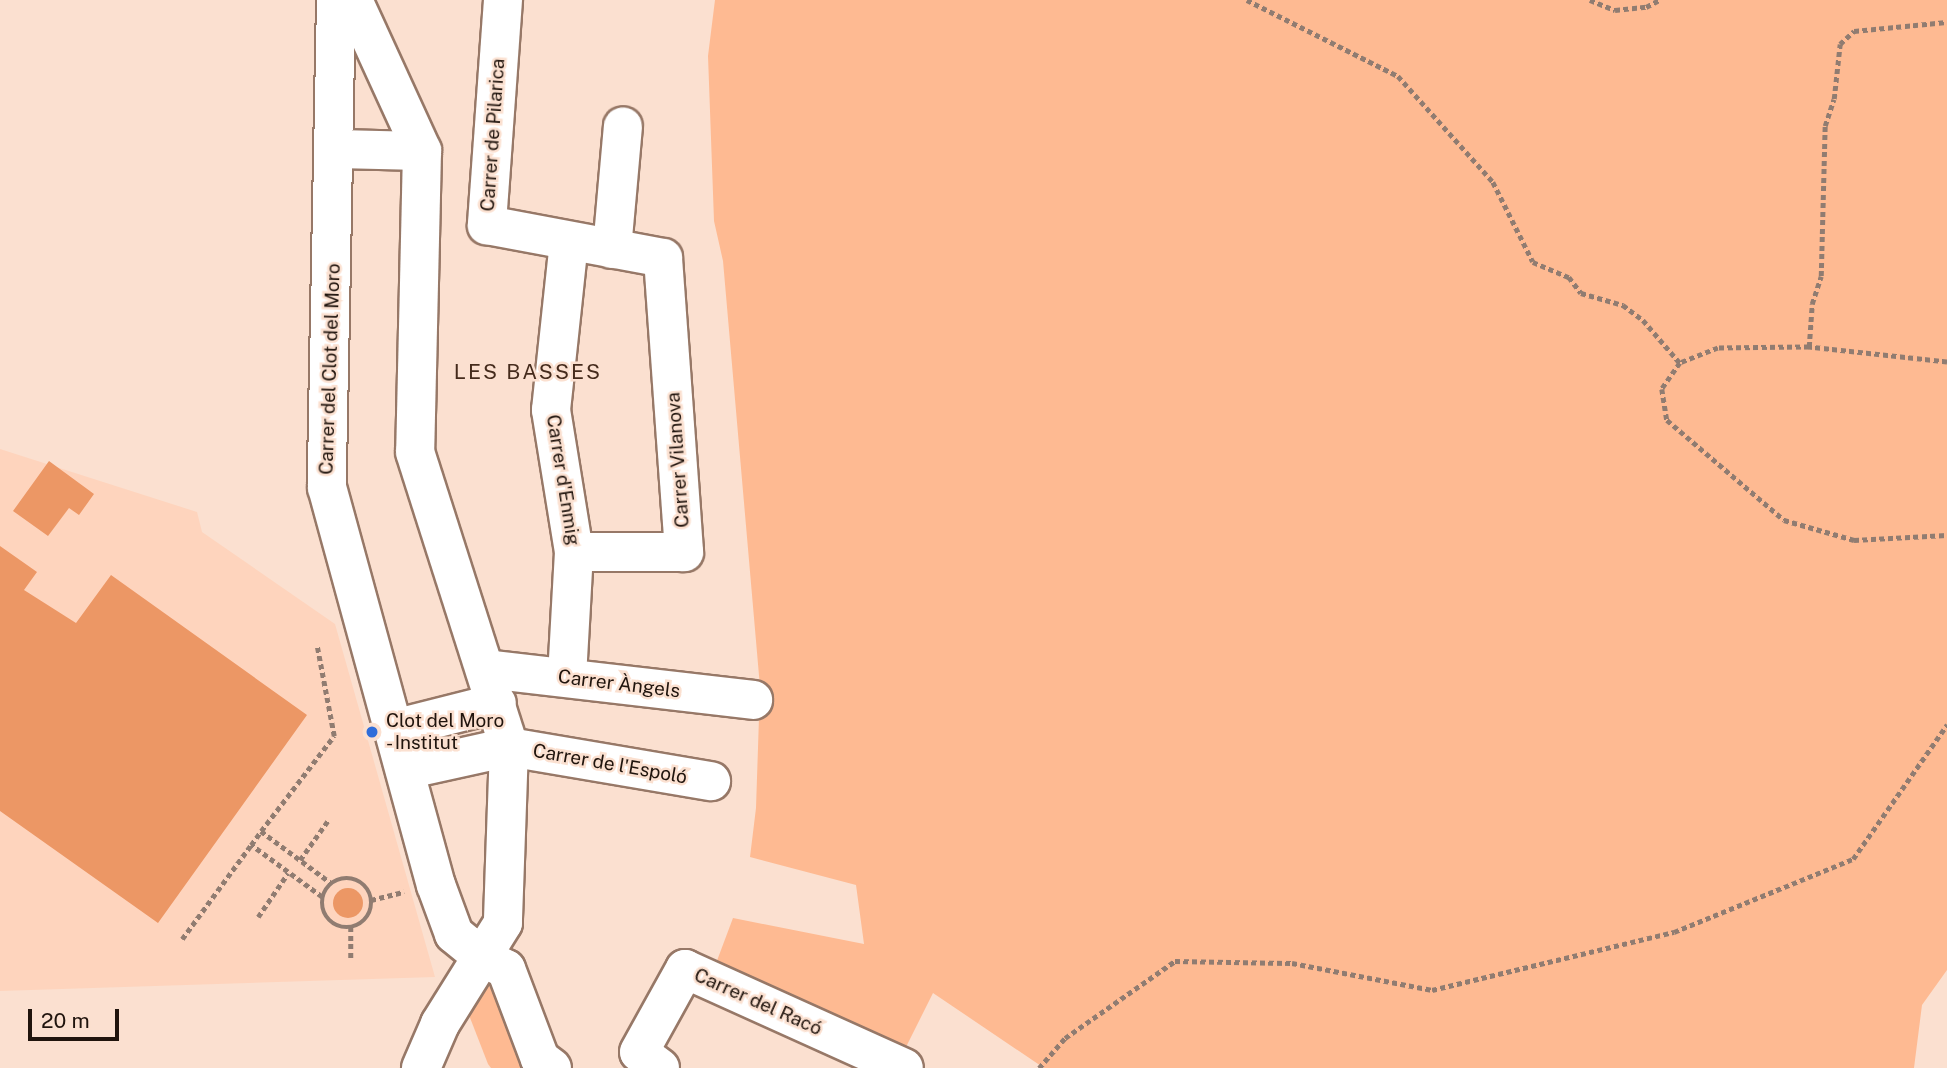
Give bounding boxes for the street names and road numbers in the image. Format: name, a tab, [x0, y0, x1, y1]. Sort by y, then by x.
street label: Carrer de Pilarica	[476, 58, 510, 212]
street label: Carrer del Clot del Moro	[315, 263, 345, 475]
street label: Carrer Vilanova	[662, 391, 694, 529]
street label: Carrer d'Enmig	[541, 413, 585, 547]
street label: Carrer Àngels	[557, 665, 681, 703]
street label: Carrer de l'Espoló	[531, 739, 689, 789]
street label: Carrer del Racó	[691, 964, 825, 1040]

